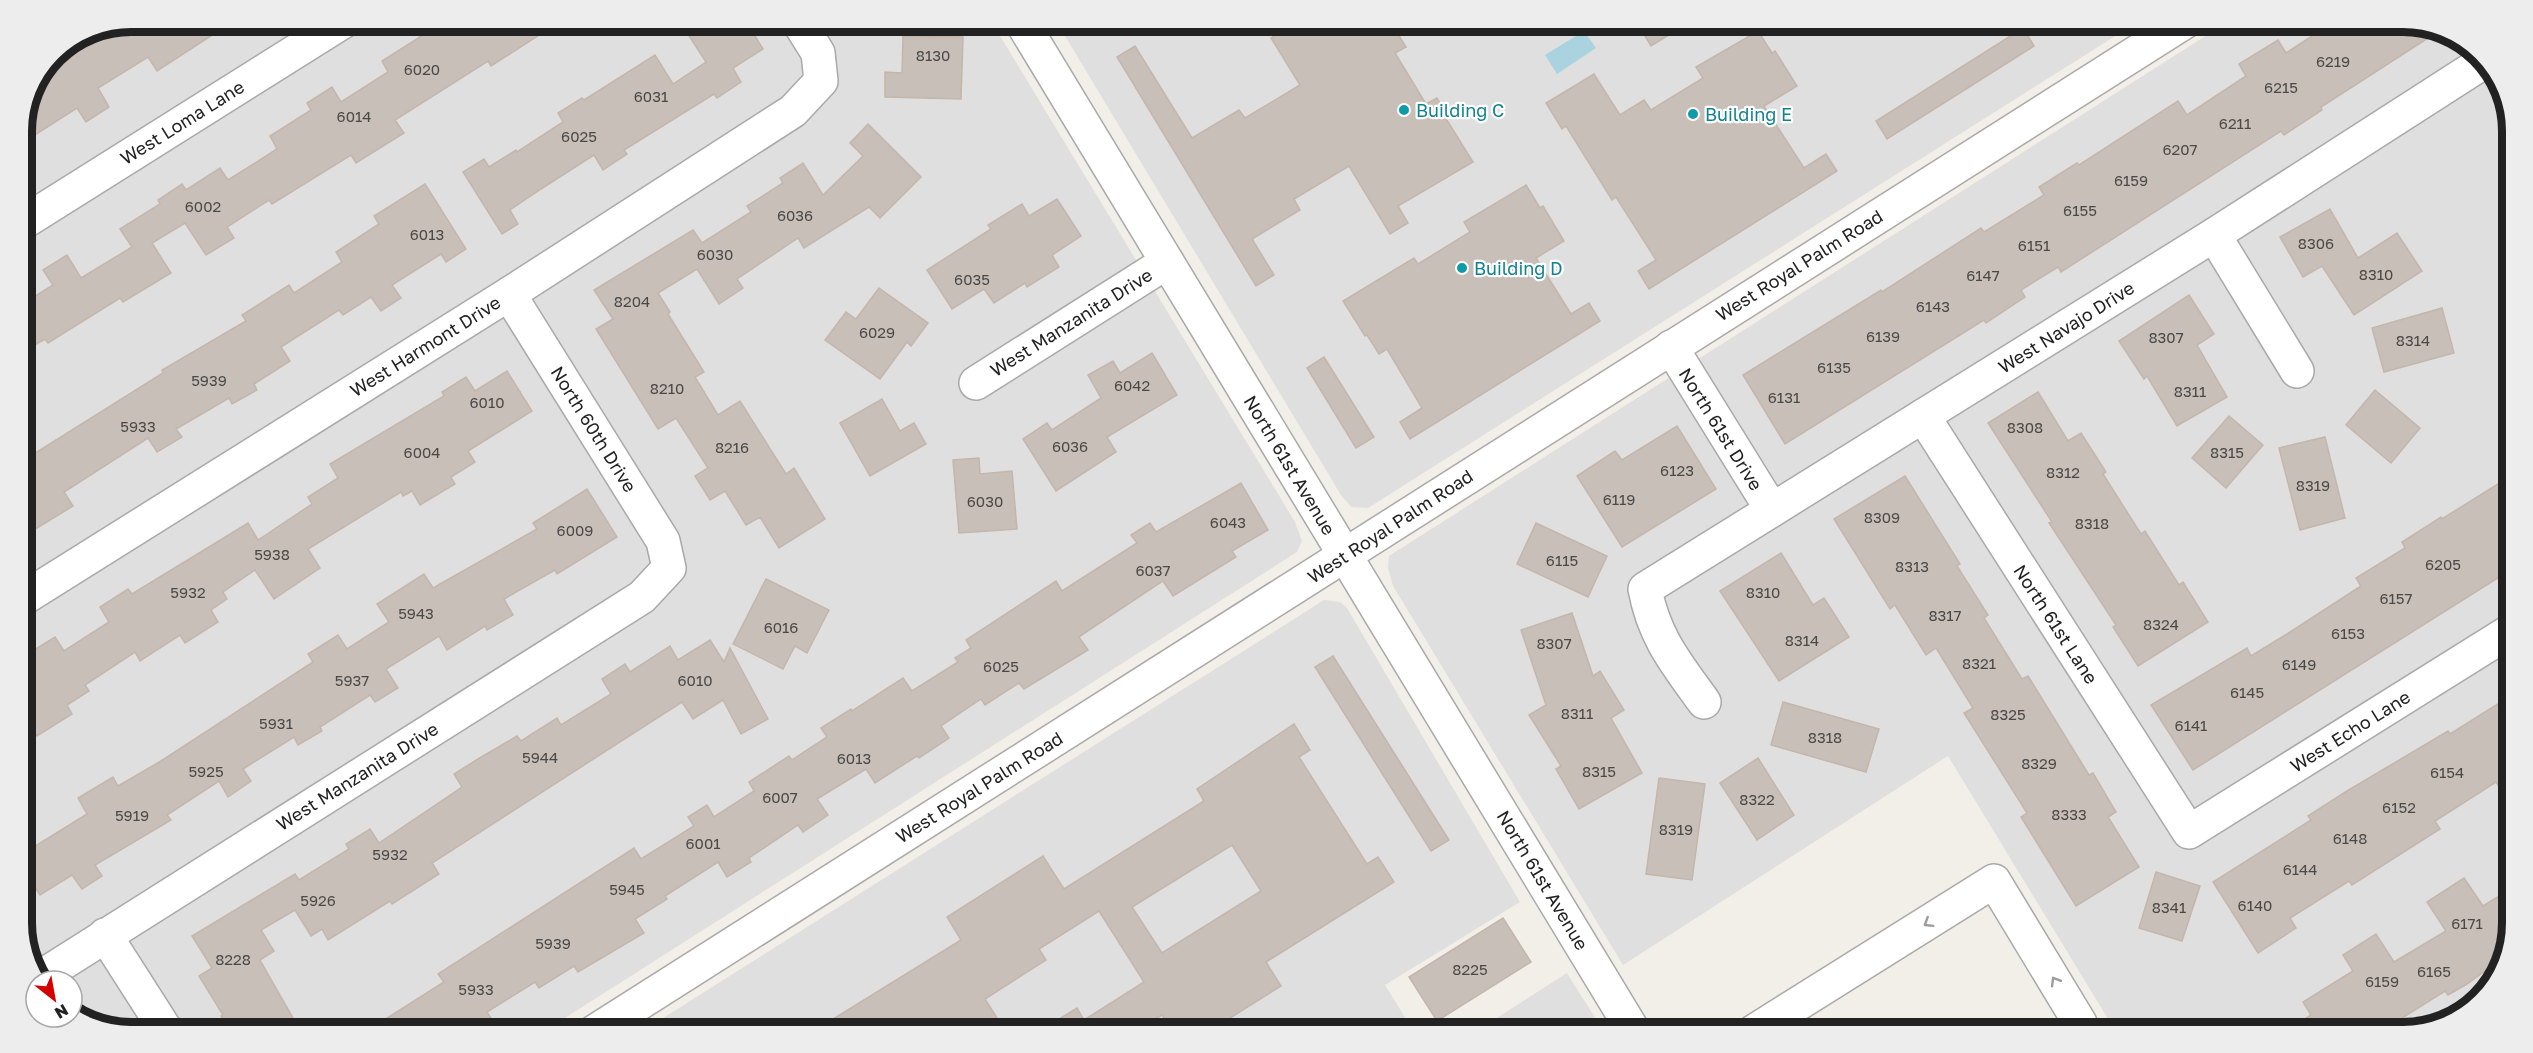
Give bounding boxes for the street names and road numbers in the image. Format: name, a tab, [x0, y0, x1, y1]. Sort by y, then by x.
street label: West Loma Lane	[116, 75, 248, 169]
street label: West Royal Palm Road	[1711, 205, 1887, 325]
street label: West Manzanita Drive	[986, 263, 1156, 381]
street label: West Navajo Drive	[1994, 276, 2138, 378]
street label: West Harmont Drive	[346, 291, 504, 401]
street label: North 60th Drive	[547, 362, 641, 496]
street label: North 61st Drive	[1675, 364, 1767, 494]
street label: North 61st Avenue	[1240, 391, 1340, 539]
street label: West Royal Palm Road	[1303, 464, 1477, 588]
street label: North 61st Lane	[2009, 560, 2103, 688]
street label: West Echo Lane	[2286, 685, 2414, 777]
street label: West Manzanita Drive	[272, 717, 442, 835]
street label: West Royal Palm Road	[891, 727, 1067, 847]
street label: North 61st Avenue	[1493, 806, 1593, 954]

